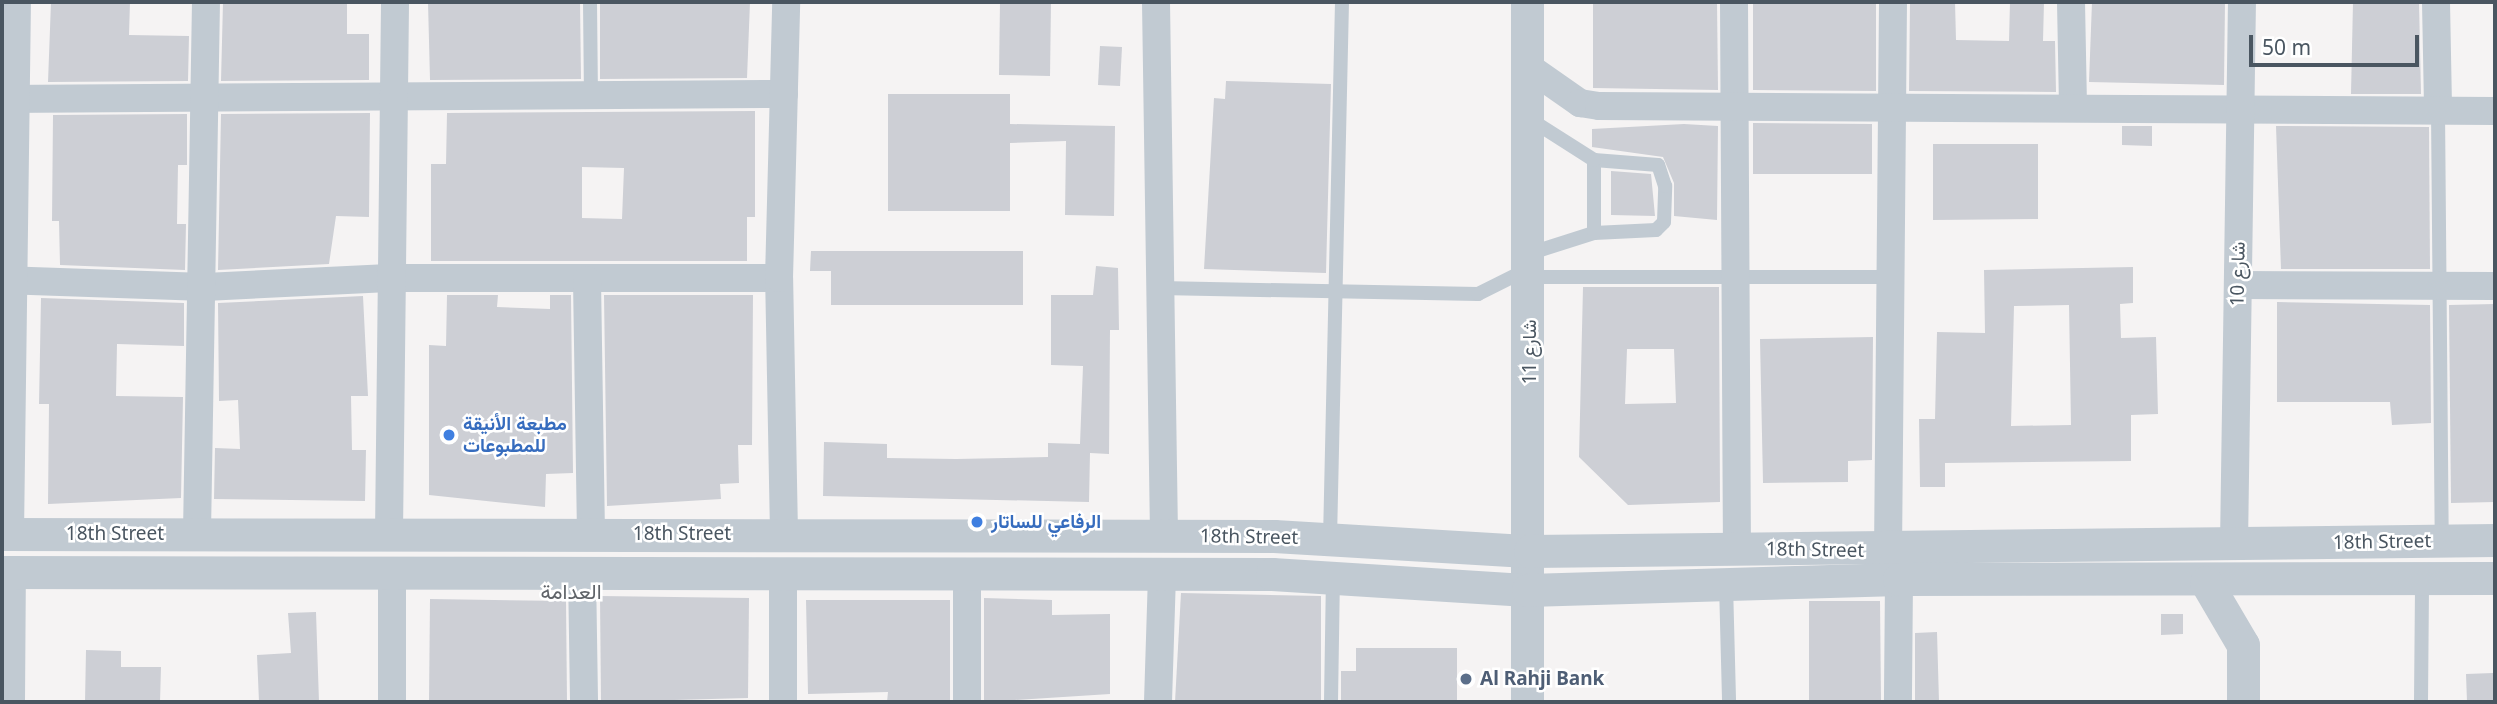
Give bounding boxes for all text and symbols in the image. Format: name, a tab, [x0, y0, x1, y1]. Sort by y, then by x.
scale bar	[2252, 21, 2422, 65]
text: 50 m	[2262, 33, 2311, 61]
street label: شارع 10	[2226, 241, 2250, 307]
street label: شارع 11	[1519, 320, 1541, 384]
place label: مطبعة الأنيقة للمطبوعات	[463, 413, 567, 457]
marker: مطبعة الأنيقة للمطبوعات	[441, 427, 457, 443]
place label: الرفاعي للساتار	[991, 511, 1101, 533]
marker: الرفاعي للساتار	[969, 514, 985, 530]
street label: 18th Street	[66, 523, 164, 545]
street label: 18th Street	[633, 523, 731, 545]
street label: 18th Street	[1200, 525, 1298, 549]
street label: 18th Street	[2333, 530, 2431, 554]
street label: 18th Street	[1766, 538, 1864, 562]
district label: العدامة	[540, 578, 602, 604]
place label: Al Rahji Bank	[1480, 668, 1604, 690]
marker: Al Rahji Bank	[1458, 671, 1474, 687]

